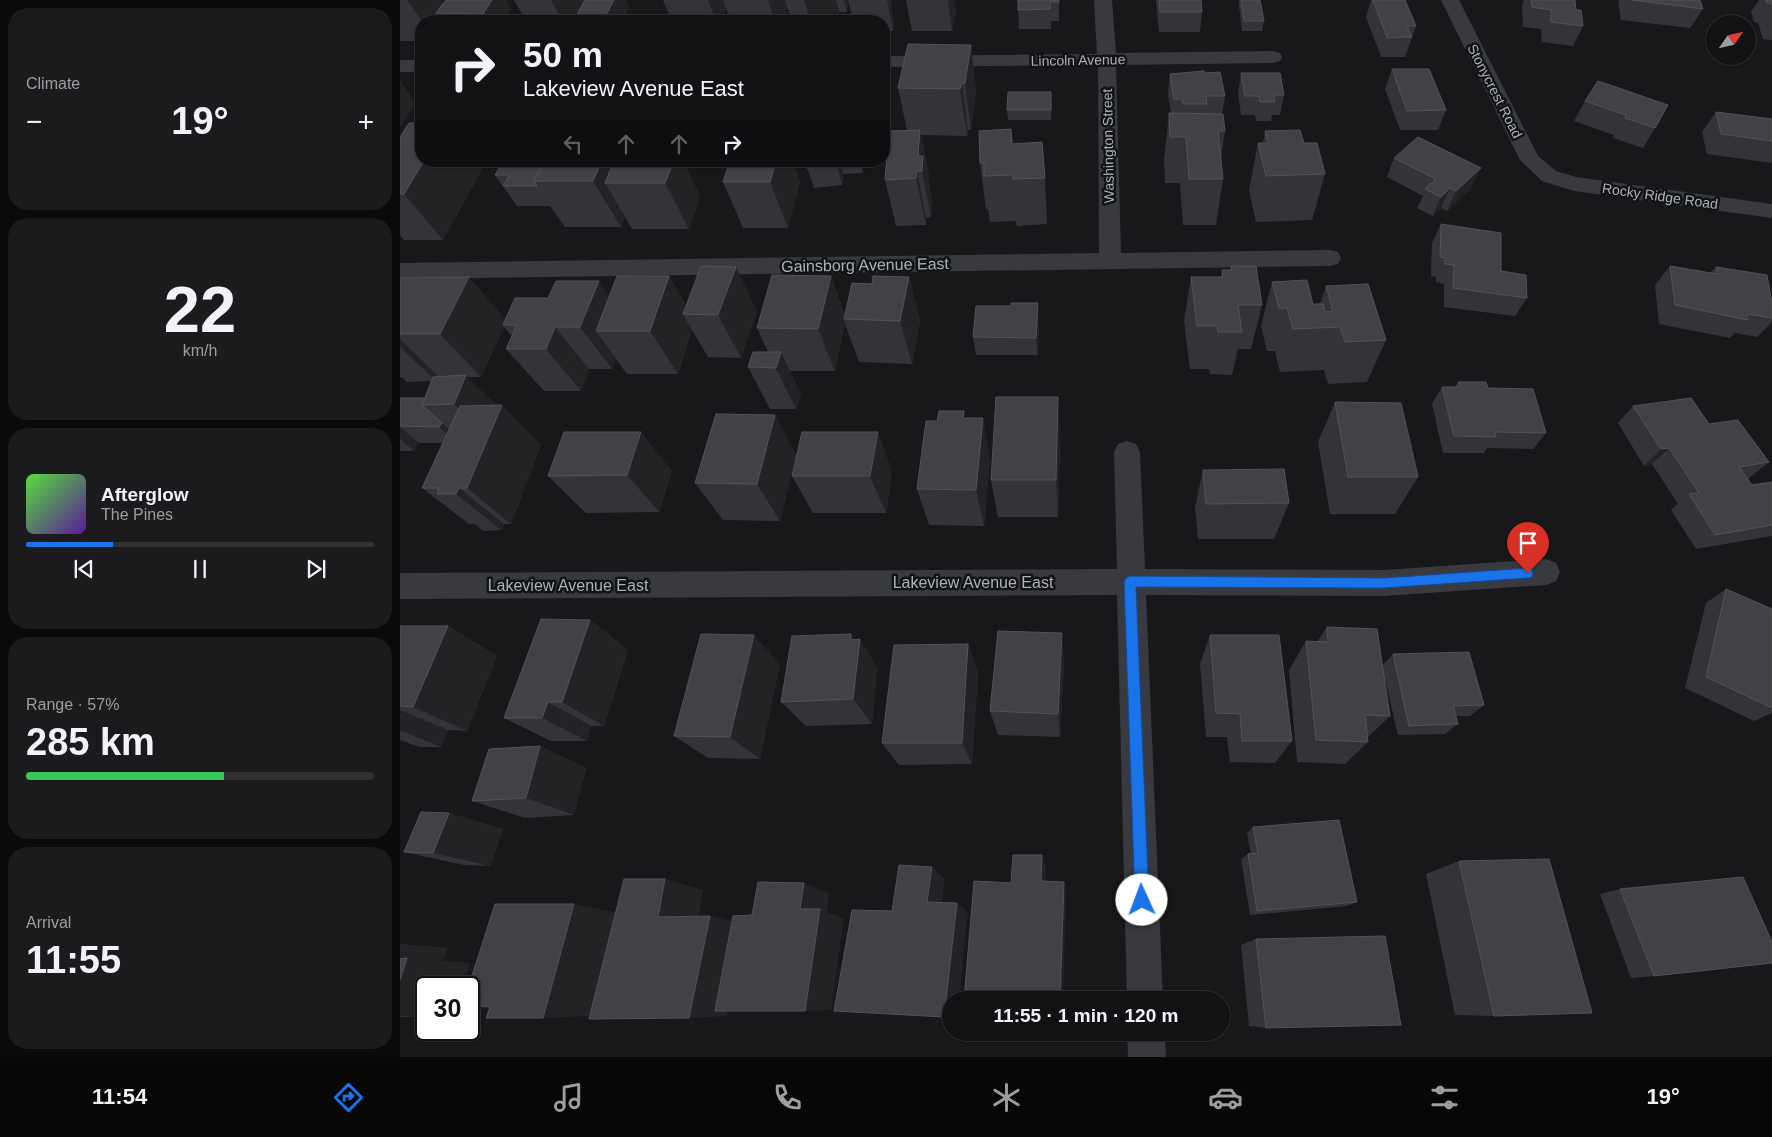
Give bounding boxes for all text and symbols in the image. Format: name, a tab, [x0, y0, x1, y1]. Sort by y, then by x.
north arrow	[1706, 15, 1756, 65]
map controls	[1706, 15, 1756, 65]
icon: right	[440, 35, 505, 100]
text: 50 m	[523, 35, 603, 74]
street label: Stonycrest Road	[1464, 41, 1526, 141]
street label: Lincoln Avenue	[1031, 51, 1126, 69]
text: Climate	[26, 75, 80, 92]
text: Lakeview Avenue East	[523, 76, 744, 101]
street label: Washington Street	[1099, 88, 1117, 203]
text: 19°	[171, 100, 229, 142]
text: −	[26, 106, 42, 137]
text: +	[358, 106, 374, 137]
icon: left	[559, 130, 587, 158]
icon: ahead	[612, 130, 640, 158]
icon: ahead	[665, 130, 693, 158]
icon: right	[718, 130, 746, 158]
street label: Rocky Ridge Road	[1601, 180, 1719, 212]
street label: Gainsborg Avenue East	[781, 255, 950, 275]
text: 22	[164, 273, 236, 346]
text: km/h	[183, 342, 217, 359]
text: Afterglow	[101, 484, 189, 505]
text: The Pines	[101, 506, 173, 523]
pin	[1507, 522, 1549, 573]
icon: arrive	[1514, 529, 1542, 557]
icon: previous	[70, 555, 98, 583]
icon: pause	[186, 555, 214, 583]
icon: next	[302, 555, 330, 583]
street label: Lakeview Avenue East	[893, 574, 1054, 591]
street label: Lakeview Avenue East	[488, 577, 649, 594]
text: Range · 57%	[26, 696, 119, 713]
text: 285 km	[26, 721, 155, 763]
position arrow	[1115, 873, 1167, 925]
text: Arrival	[26, 914, 71, 931]
text: 11:55	[26, 939, 121, 981]
speed limit sign: 30	[415, 976, 480, 1041]
text: 11:55 · 1 min · 120 m	[994, 1005, 1178, 1026]
icon: directions	[331, 1080, 366, 1115]
icon: music	[551, 1080, 586, 1115]
icon: phone	[770, 1080, 805, 1115]
icon: climate	[989, 1080, 1024, 1115]
icon: car	[1208, 1080, 1243, 1115]
icon: filters	[1427, 1080, 1462, 1115]
text: 11:54	[92, 1084, 147, 1109]
text: 19°	[1647, 1084, 1680, 1109]

